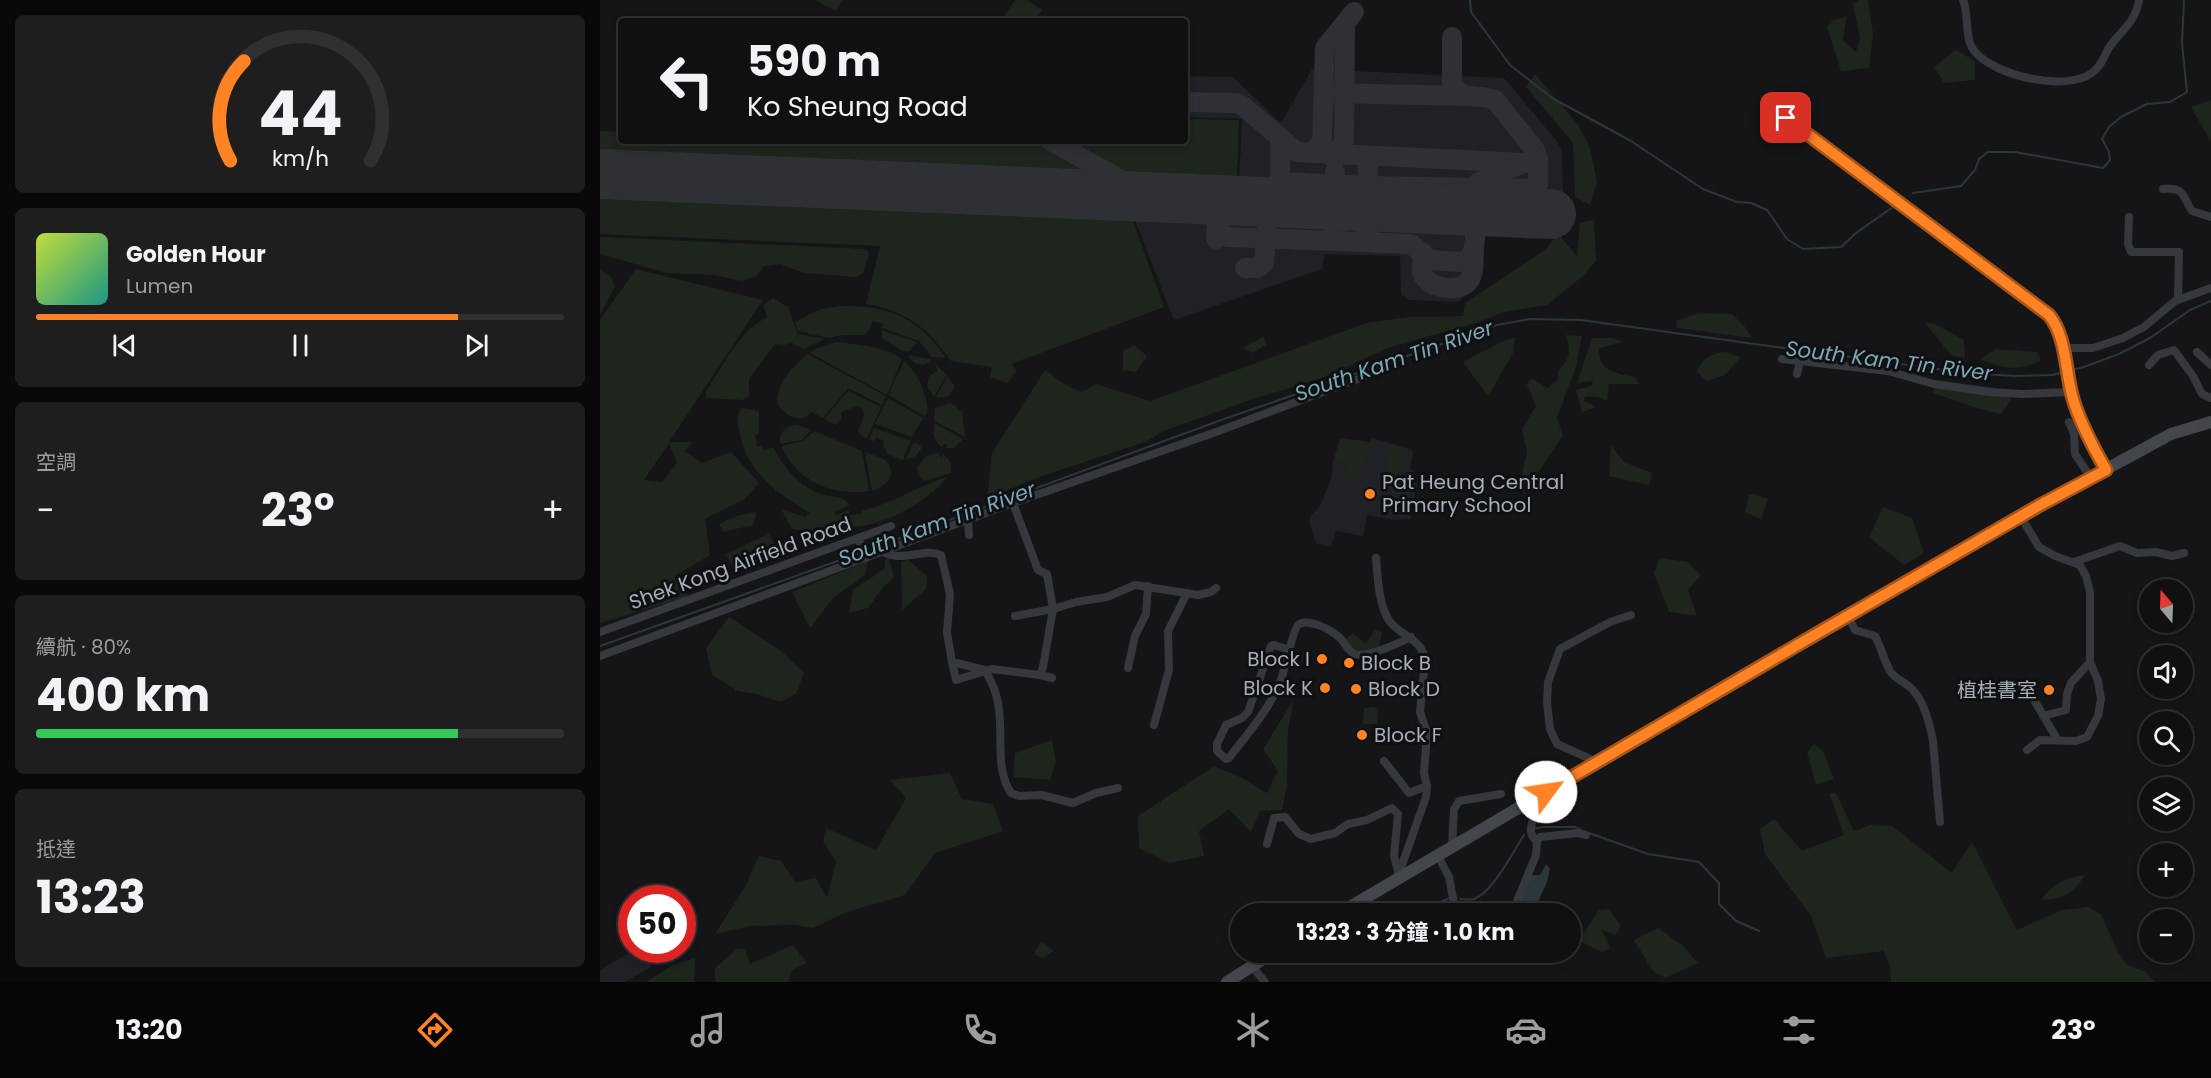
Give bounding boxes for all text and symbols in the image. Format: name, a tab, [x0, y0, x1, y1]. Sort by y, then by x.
text: 590 m	[747, 32, 881, 91]
icon: left	[648, 42, 726, 120]
text: 44	[258, 69, 342, 157]
text: Ko Sheung Road	[747, 88, 968, 125]
pin	[1760, 92, 1811, 143]
icon: arrive	[1769, 101, 1802, 134]
text: km/h	[271, 144, 329, 175]
text: Golden Hour	[126, 239, 266, 270]
text: Lumen	[126, 272, 193, 300]
water label: South Kam Tin River	[1291, 313, 1498, 408]
icon: previous	[108, 329, 141, 362]
icon: pause	[284, 329, 317, 362]
icon: next	[460, 329, 493, 362]
water label: South Kam Tin River	[1784, 333, 1995, 388]
text: 空調	[36, 448, 76, 476]
place label: Pat Heung Central Primary School	[1382, 468, 1564, 519]
water label: South Kam Tin River	[834, 474, 1041, 573]
text: 23°	[261, 479, 335, 542]
text: −	[36, 487, 54, 534]
text: +	[541, 487, 564, 534]
marker: Pat Heung Central Primary School	[1363, 487, 1377, 501]
street label: Shek Kong Airfield Road	[625, 510, 855, 616]
north arrow	[2139, 579, 2193, 633]
map controls	[2139, 579, 2193, 963]
text: 續航 · 80%	[36, 633, 131, 661]
place label: Block I	[1247, 645, 1310, 673]
button: sound	[2139, 645, 2193, 699]
place label: Block B	[1361, 649, 1431, 677]
marker: Block I	[1315, 652, 1329, 666]
marker: Block B	[1342, 656, 1356, 670]
text: 400 km	[36, 664, 210, 727]
place label: Block K	[1243, 674, 1313, 702]
place label: Block D	[1368, 675, 1440, 703]
place label: 植桂書室	[1957, 676, 2037, 704]
marker: Block K	[1318, 681, 1332, 695]
marker: Block D	[1349, 682, 1363, 696]
marker: 植桂書室	[2042, 683, 2056, 697]
button: search	[2139, 711, 2193, 765]
place label: Block F	[1374, 721, 1442, 749]
marker: Block F	[1355, 728, 1369, 742]
position arrow	[1514, 760, 1578, 824]
button: layers	[2139, 777, 2193, 831]
text: 抵達	[36, 835, 76, 863]
button: +	[2139, 843, 2193, 897]
text: 13:23	[36, 866, 146, 929]
speed limit sign: 50	[618, 885, 696, 963]
button: −	[2139, 909, 2193, 963]
text: 13:23 · 3 分鐘 · 1.0 km	[1297, 917, 1514, 948]
icon: directions	[414, 1009, 456, 1051]
icon: music	[687, 1009, 729, 1051]
icon: phone	[959, 1009, 1001, 1051]
icon: climate	[1232, 1009, 1274, 1051]
icon: car	[1505, 1009, 1547, 1051]
icon: filters	[1778, 1009, 1820, 1051]
text: 13:20	[115, 1011, 183, 1048]
text: 23°	[2051, 1011, 2095, 1048]

